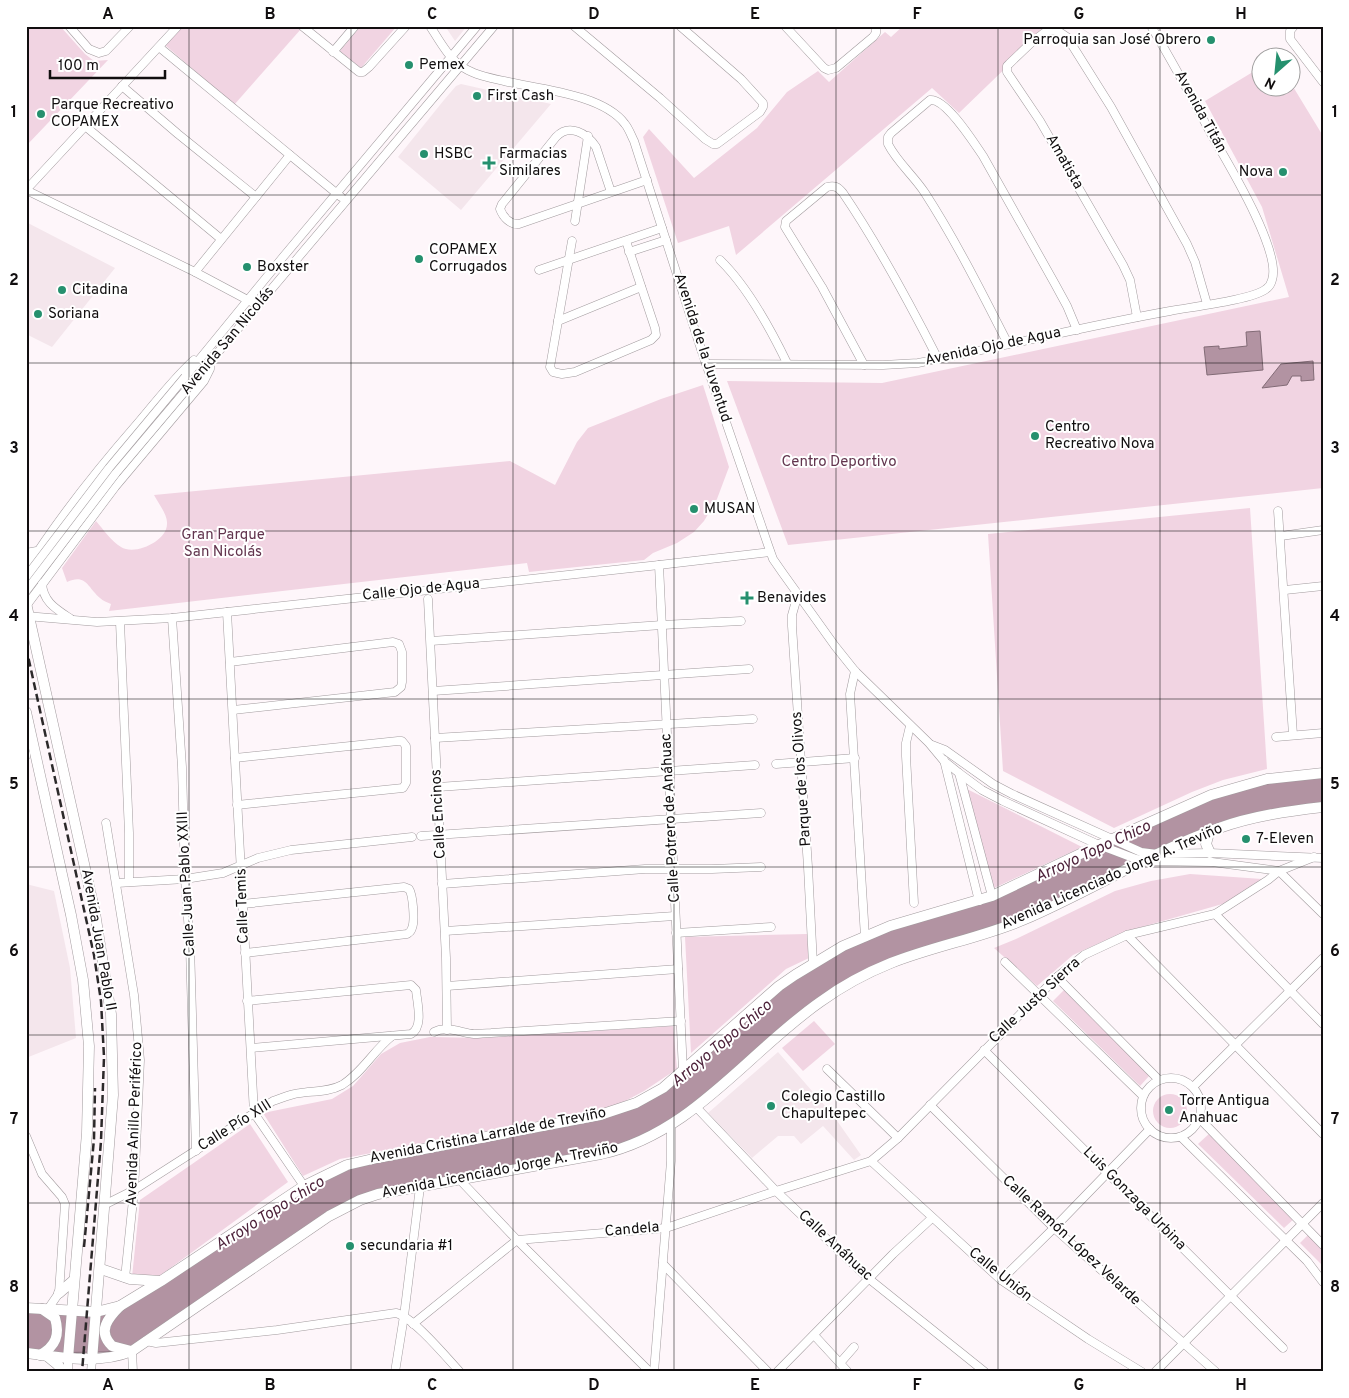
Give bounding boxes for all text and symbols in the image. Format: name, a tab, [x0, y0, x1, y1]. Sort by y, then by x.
text: A	[102, 5, 114, 25]
text: B	[264, 5, 276, 25]
text: C	[427, 5, 437, 25]
text: D	[588, 5, 600, 25]
text: E	[750, 5, 760, 25]
text: F	[912, 5, 922, 25]
text: G	[1074, 5, 1084, 25]
text: H	[1235, 5, 1247, 25]
place label: Parroquia san José Obrero	[1023, 31, 1201, 50]
marker: Parroquia san José Obrero	[1205, 34, 1217, 46]
scale bar	[50, 48, 165, 80]
north arrow	[1252, 48, 1302, 98]
place label: Pemex	[419, 56, 465, 75]
text: 100 m	[58, 57, 99, 76]
marker: Pemex	[403, 59, 415, 71]
street label: Avenida Titán	[1170, 67, 1230, 157]
text: N	[1262, 72, 1279, 92]
place label: First Cash	[487, 87, 554, 106]
marker: First Cash	[471, 90, 483, 102]
place label: Parque Recreativo COPAMEX	[51, 96, 174, 132]
text: 1	[11, 103, 17, 123]
text: 1	[1332, 103, 1338, 123]
marker: Parque Recreativo COPAMEX	[35, 108, 47, 120]
street label: Amatista	[1041, 131, 1087, 193]
place label: HSBC	[434, 145, 473, 164]
place label: Farmacias Similares	[499, 145, 567, 181]
marker: HSBC	[418, 148, 430, 160]
marker: Farmacias Similares	[483, 157, 495, 169]
place label: Nova	[1239, 163, 1273, 182]
marker: Nova	[1277, 166, 1289, 178]
place label: COPAMEX Corrugados	[429, 241, 507, 277]
marker: COPAMEX Corrugados	[413, 253, 425, 265]
place label: Boxster	[257, 258, 309, 277]
marker: Boxster	[241, 261, 253, 273]
text: 2	[9, 271, 19, 291]
street label: Avenida de la Juventud	[669, 271, 735, 425]
text: 2	[1330, 271, 1340, 291]
place label: Citadina	[72, 281, 128, 300]
street label: Avenida San Nicolás	[177, 283, 279, 399]
marker: Citadina	[56, 284, 68, 296]
place label: Soriana	[48, 305, 99, 324]
marker: Soriana	[32, 308, 44, 320]
street label: Avenida Ojo de Agua	[923, 323, 1063, 371]
place label: Centro Recreativo Nova	[1045, 418, 1154, 454]
marker: Centro Recreativo Nova	[1029, 430, 1041, 442]
text: 3	[9, 439, 19, 459]
text: 3	[1330, 439, 1340, 459]
park label: Centro Deportivo	[781, 453, 897, 472]
place label: MUSAN	[704, 500, 755, 519]
marker: MUSAN	[688, 503, 700, 515]
park label: Gran Parque San Nicolás	[181, 526, 265, 562]
street label: Calle Ojo de Agua	[361, 574, 481, 606]
place label: Benavides	[757, 589, 826, 608]
marker: Benavides	[741, 592, 753, 604]
text: 4	[9, 607, 19, 627]
text: 4	[1330, 607, 1340, 627]
street label: Parque de los Olivos	[788, 711, 816, 847]
street label: Calle Potrero de Anáhuac	[657, 733, 685, 903]
street label: Calle Encinos	[427, 769, 451, 859]
text: 5	[9, 775, 19, 795]
text: 5	[1330, 775, 1340, 795]
street label: Calle Juan Pablo XXIII	[174, 811, 200, 957]
water label: Arroyo Topo Chico	[1032, 816, 1154, 888]
street label: Avenida Licenciado Jorge A. Treviño	[998, 819, 1226, 935]
place label: 7-Eleven	[1256, 830, 1314, 849]
marker: 7-Eleven	[1240, 833, 1252, 845]
street label: Avenida Juan Pablo II	[76, 867, 120, 1013]
street label: Calle Temis	[232, 868, 254, 944]
text: 6	[9, 942, 19, 962]
text: 6	[1330, 942, 1340, 962]
street label: Calle Justo Sierra	[985, 954, 1085, 1048]
water label: Arroyo Topo Chico	[668, 996, 777, 1092]
street label: Avenida Anillo Periférico	[123, 1041, 147, 1207]
place label: Colegio Castillo Chapultepec	[781, 1088, 885, 1124]
place label: Torre Antigua Anahuac	[1179, 1092, 1269, 1128]
street label: Calle Pío XIII	[195, 1096, 275, 1156]
marker: Colegio Castillo Chapultepec	[765, 1100, 777, 1112]
street label: Avenida Cristina Larralde de Treviño	[368, 1104, 608, 1168]
marker: Torre Antigua Anahuac	[1163, 1104, 1175, 1116]
text: 7	[10, 1110, 18, 1130]
text: 7	[1331, 1110, 1339, 1130]
street label: Avenida Licenciado Jorge A. Treviño	[380, 1139, 620, 1203]
street label: Luis Gonzaga Urbina	[1078, 1143, 1190, 1255]
water label: Arroyo Topo Chico	[212, 1172, 329, 1256]
street label: Calle Ramón López Velarde	[998, 1172, 1144, 1310]
street label: Calle Anáhuac	[794, 1206, 876, 1286]
street label: Candela	[604, 1218, 660, 1242]
place label: secundaria #1	[360, 1237, 453, 1256]
marker: secundaria #1	[344, 1240, 356, 1252]
street label: Calle Unión	[964, 1244, 1036, 1306]
text: 8	[9, 1278, 19, 1298]
text: 8	[1330, 1278, 1340, 1298]
text: A	[102, 1376, 114, 1396]
text: B	[264, 1376, 276, 1396]
text: C	[427, 1376, 437, 1396]
text: D	[588, 1376, 600, 1396]
text: E	[750, 1376, 760, 1396]
text: F	[912, 1376, 922, 1396]
text: G	[1074, 1376, 1084, 1396]
text: H	[1235, 1376, 1247, 1396]

